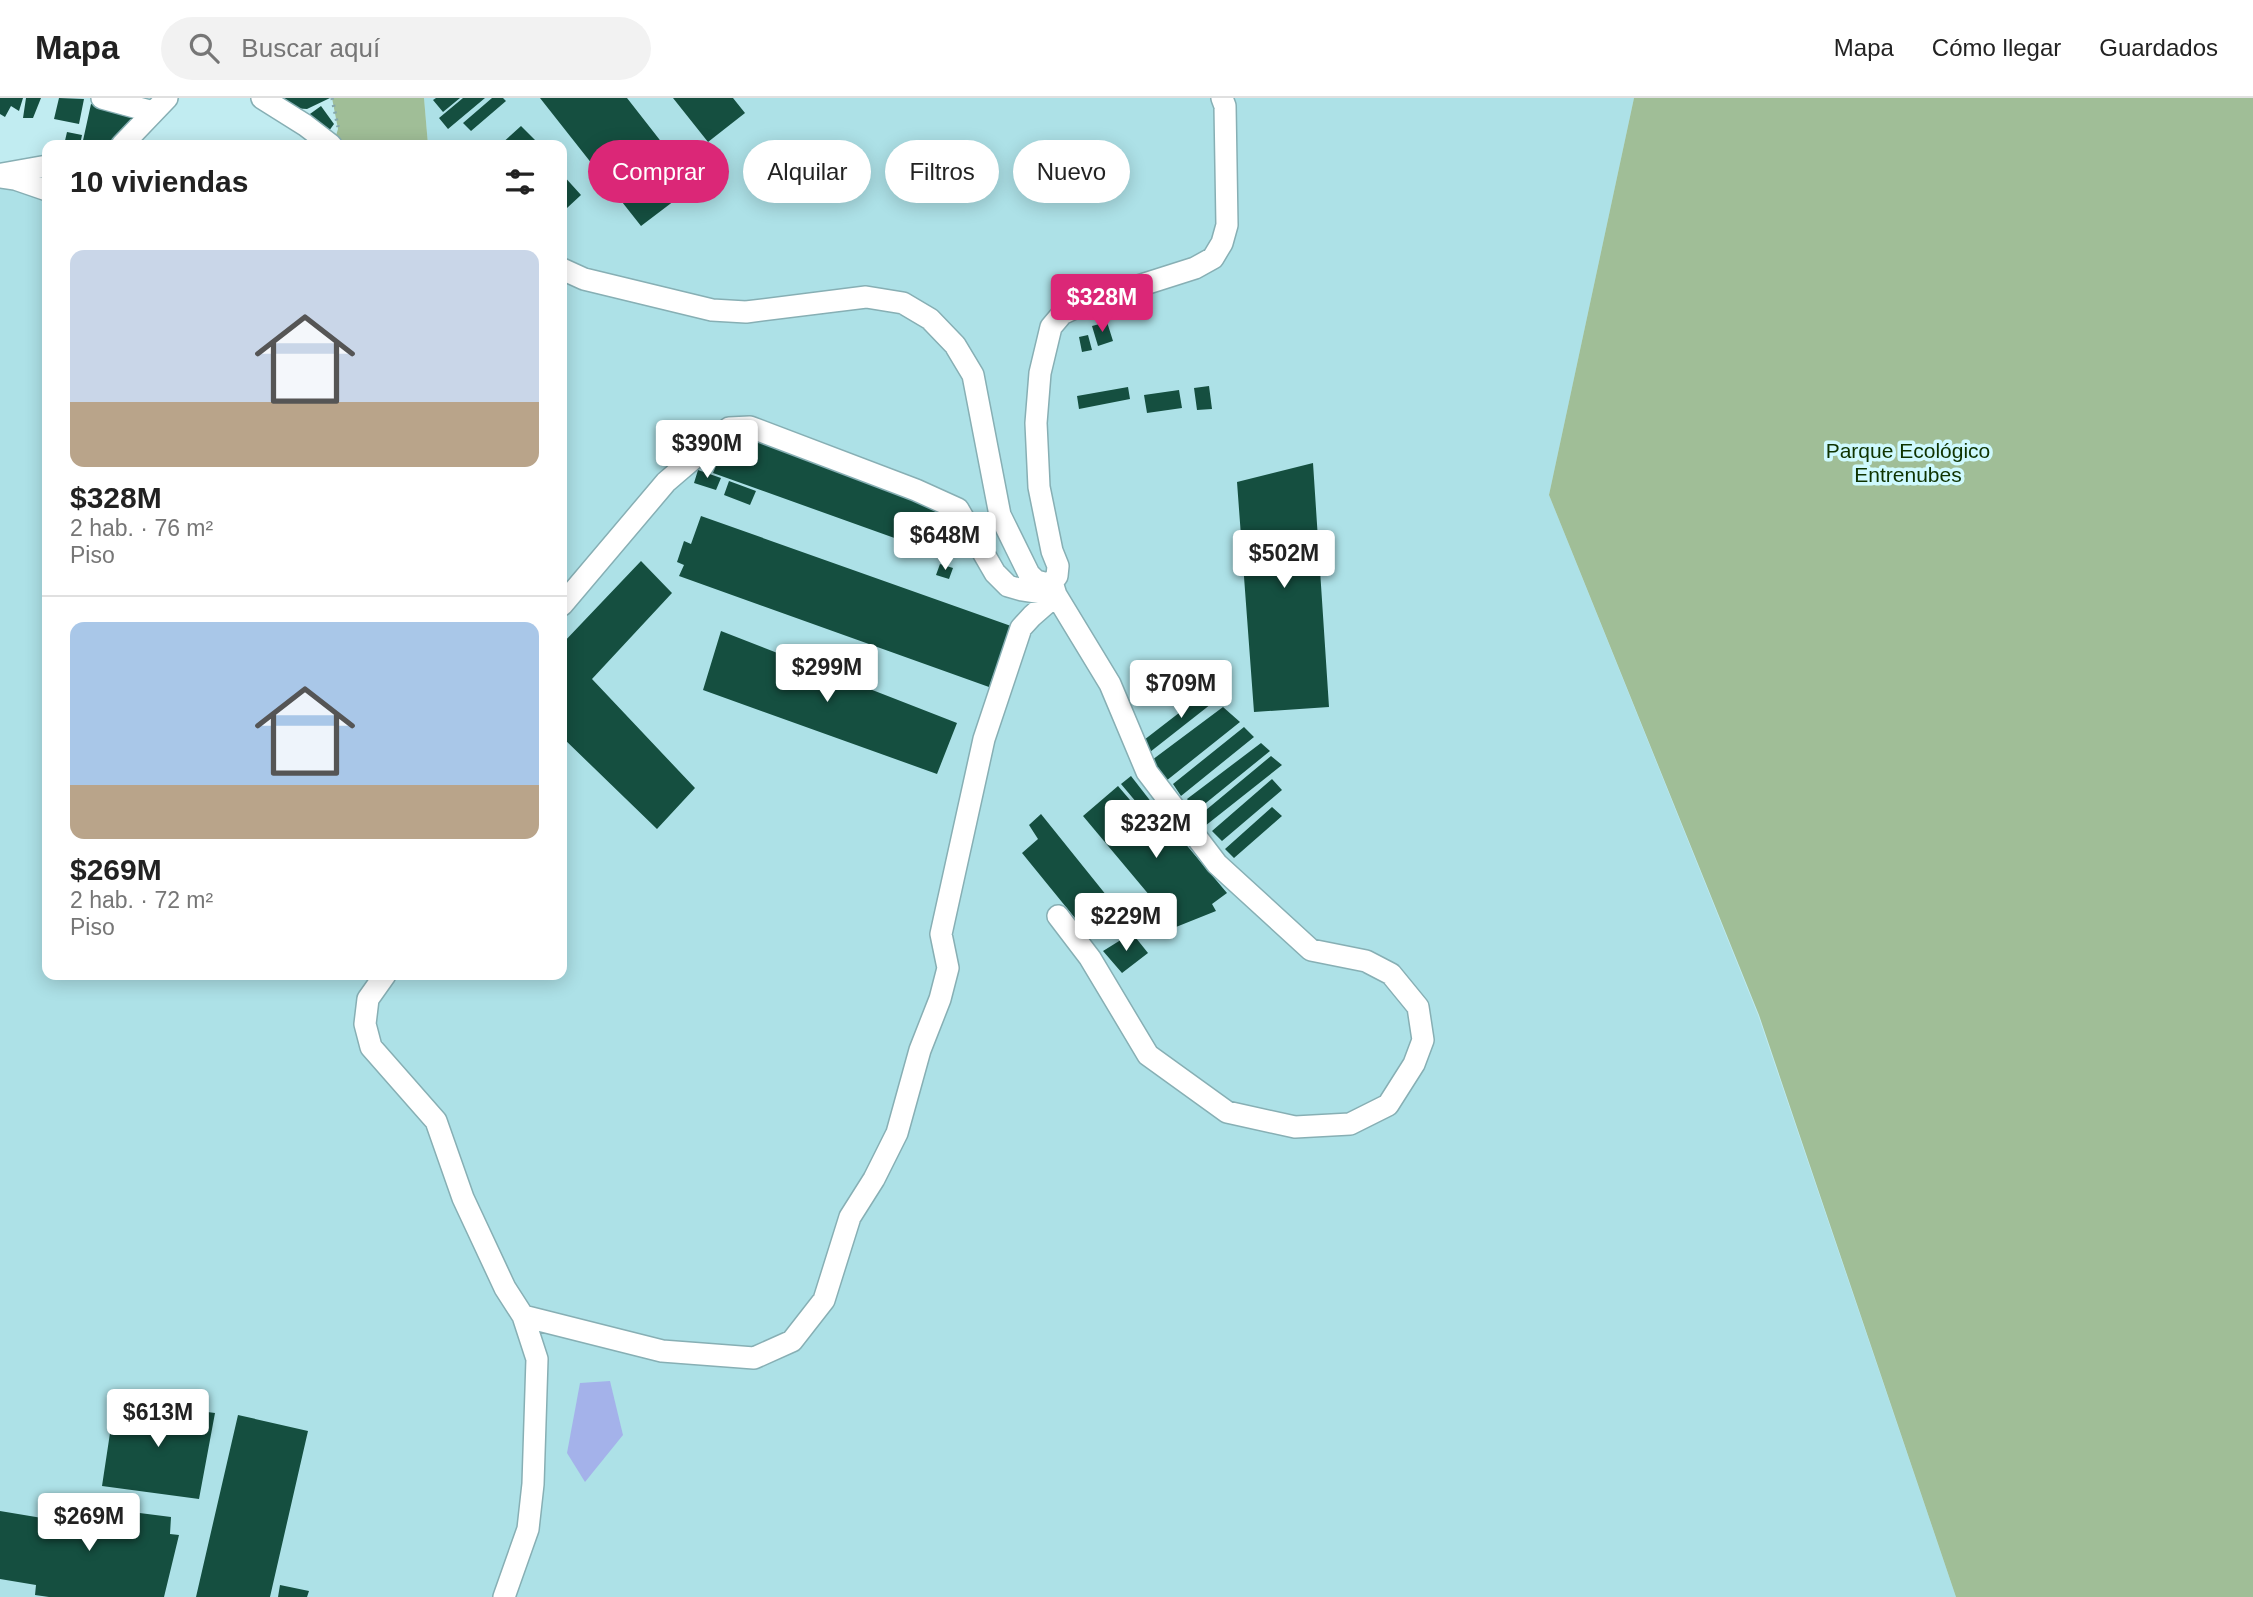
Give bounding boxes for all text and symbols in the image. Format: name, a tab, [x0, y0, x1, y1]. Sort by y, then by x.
search box	[161, 17, 651, 80]
text: Mapa	[35, 29, 119, 66]
icon: search	[185, 29, 223, 67]
text: Buscar aquí	[241, 33, 380, 63]
text: Mapa	[1834, 34, 1894, 61]
text: Cómo llegar	[1932, 34, 2061, 61]
text: Guardados	[2099, 34, 2218, 61]
chip: Comprar	[588, 140, 729, 203]
chip: Alquilar	[743, 140, 871, 203]
chip: Filtros	[885, 140, 999, 203]
chip: Nuevo	[1013, 140, 1130, 203]
icon: filters	[501, 163, 539, 201]
text: 10 viviendas	[70, 165, 248, 198]
pin: $328M	[1053, 274, 1151, 334]
text: $328M	[1067, 284, 1137, 310]
icon: home	[242, 296, 368, 422]
pin: $390M	[658, 420, 756, 480]
text: $390M	[672, 430, 742, 456]
park label: Parque Ecológico Entrenubes	[1826, 439, 1990, 486]
text: $328M	[70, 481, 162, 514]
pin: $648M	[896, 512, 994, 572]
text: 2 hab. · 76 m²	[70, 515, 213, 541]
text: $648M	[910, 522, 980, 548]
pin: $502M	[1235, 531, 1333, 590]
text: $502M	[1249, 540, 1319, 566]
text: Piso	[70, 542, 115, 568]
pin: $299M	[778, 644, 876, 704]
text: $299M	[792, 654, 862, 680]
pin: $709M	[1132, 660, 1230, 720]
icon: home	[242, 668, 368, 794]
text: $709M	[1146, 670, 1216, 696]
pin: $232M	[1107, 800, 1205, 860]
text: $232M	[1121, 810, 1191, 836]
text: $269M	[70, 853, 162, 886]
text: 2 hab. · 72 m²	[70, 887, 213, 913]
pin: $229M	[1077, 894, 1175, 953]
text: $229M	[1091, 903, 1161, 929]
text: Piso	[70, 914, 115, 940]
pin: $613M	[109, 1390, 207, 1449]
text: $613M	[123, 1399, 193, 1425]
pin: $269M	[40, 1494, 138, 1553]
text: $269M	[54, 1503, 124, 1529]

